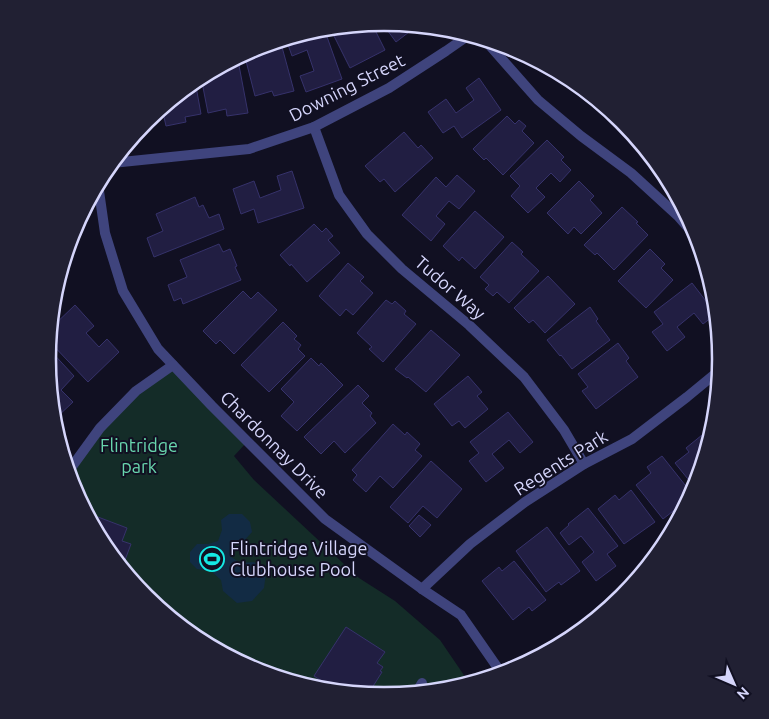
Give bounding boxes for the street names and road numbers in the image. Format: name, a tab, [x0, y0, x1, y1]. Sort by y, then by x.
street label: Downing Street	[285, 49, 408, 125]
street label: Tudor Way	[412, 251, 490, 323]
street label: Chardonnay Drive	[217, 386, 333, 502]
street label: Regents Park	[510, 425, 611, 499]

